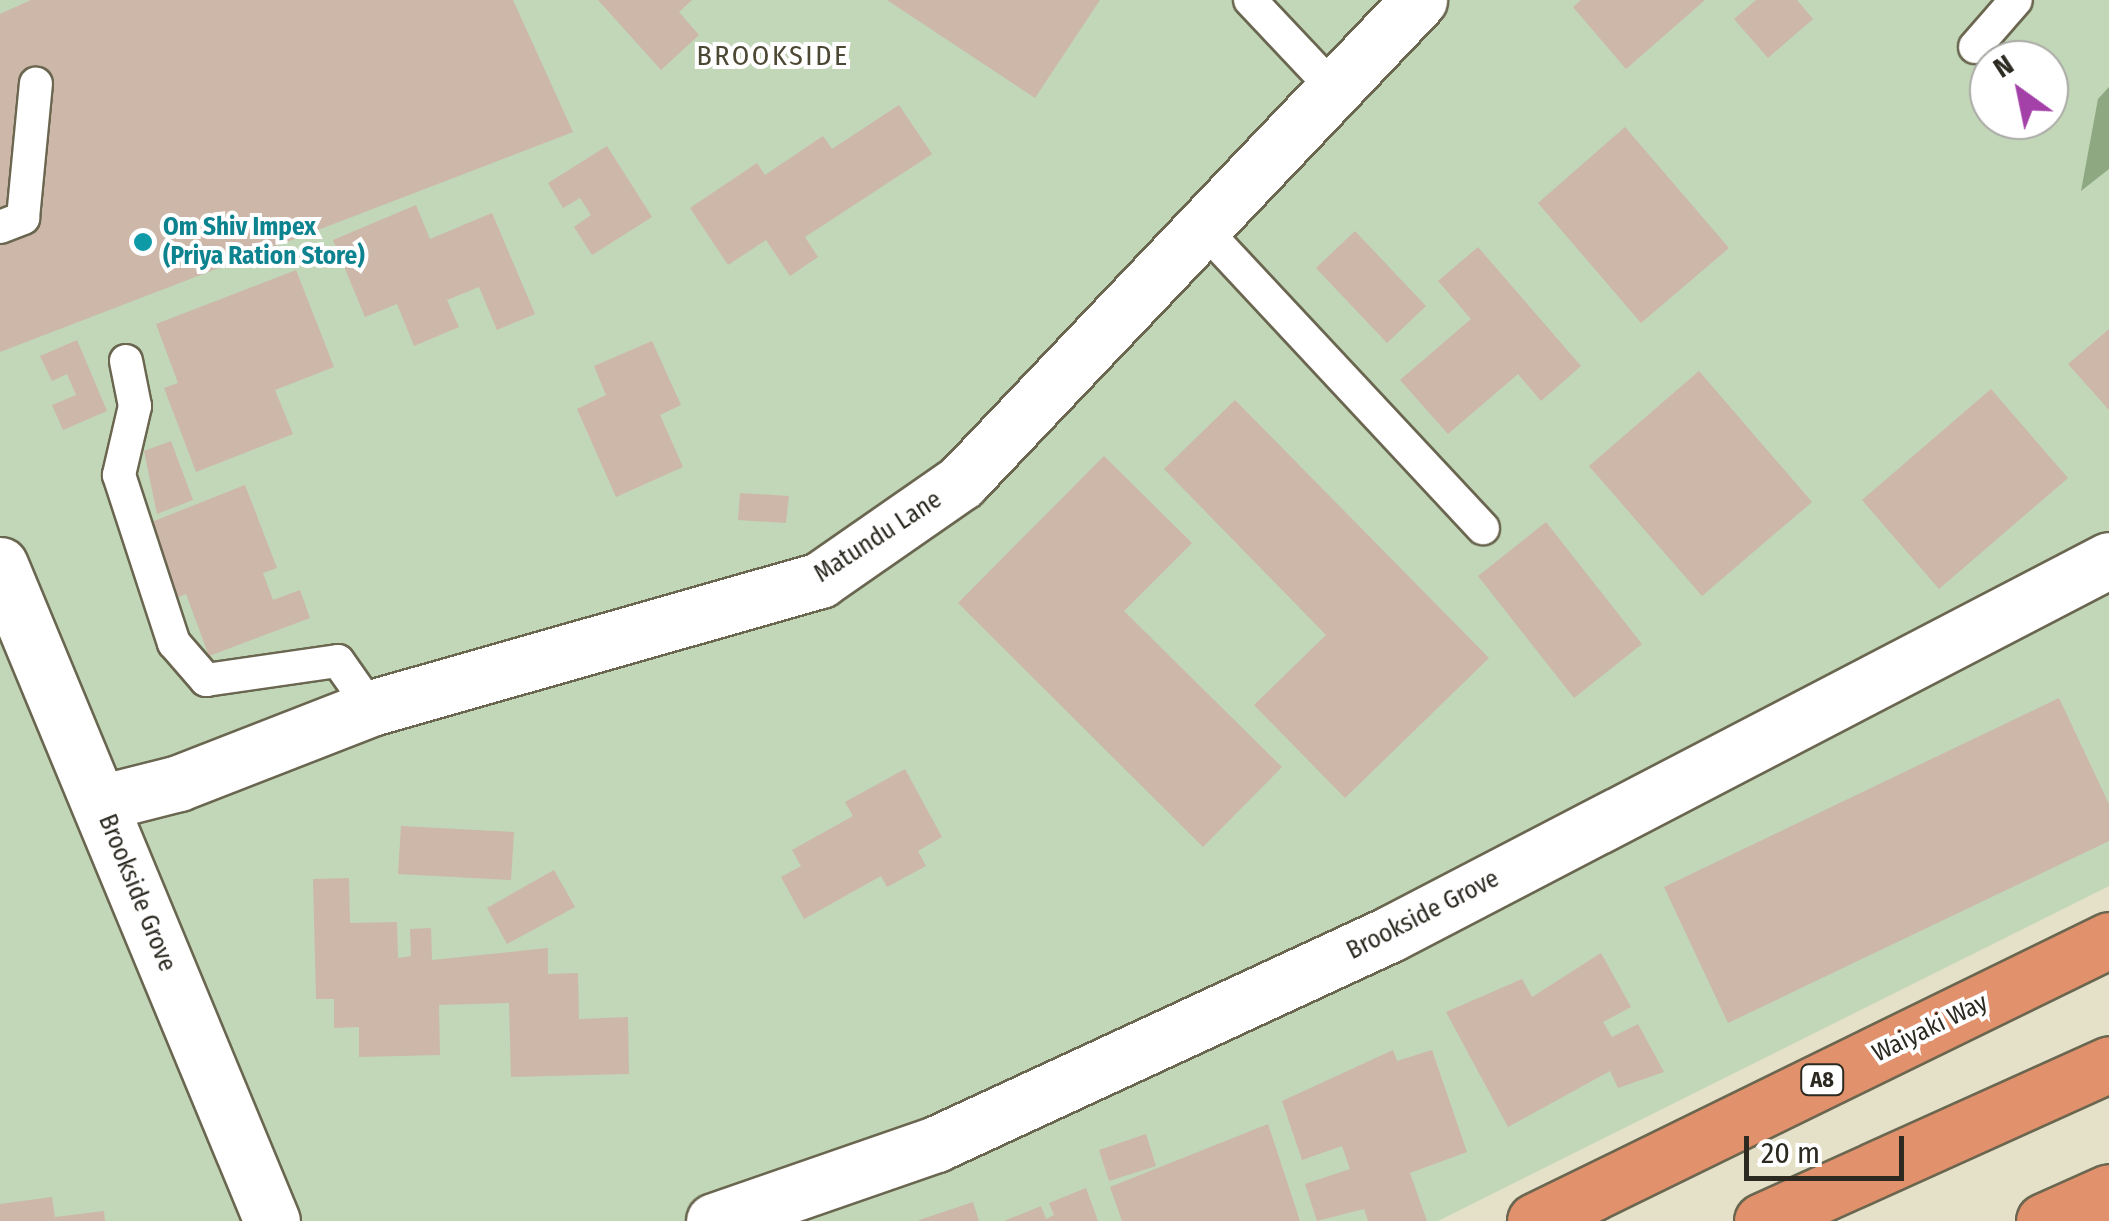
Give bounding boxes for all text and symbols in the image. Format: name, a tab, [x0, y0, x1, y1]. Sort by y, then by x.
district label: BROOKSIDE	[696, 39, 850, 73]
north arrow	[1969, 40, 2069, 140]
text: N	[1987, 48, 2020, 85]
place label: Om Shiv Impex (Priya Ration Store)	[163, 213, 365, 272]
marker: Om Shiv Impex (Priya Ration Store)	[132, 231, 154, 253]
street label: Matundu Lane	[809, 485, 947, 589]
street label: Brookside Grove	[92, 810, 182, 976]
street label: Brookside Grove	[1342, 864, 1504, 966]
street label: Waiyaki Way	[1868, 987, 1992, 1069]
road number: A8	[1800, 1063, 1844, 1097]
scale bar	[1749, 1116, 1909, 1178]
text: 20 m	[1761, 1135, 1820, 1171]

